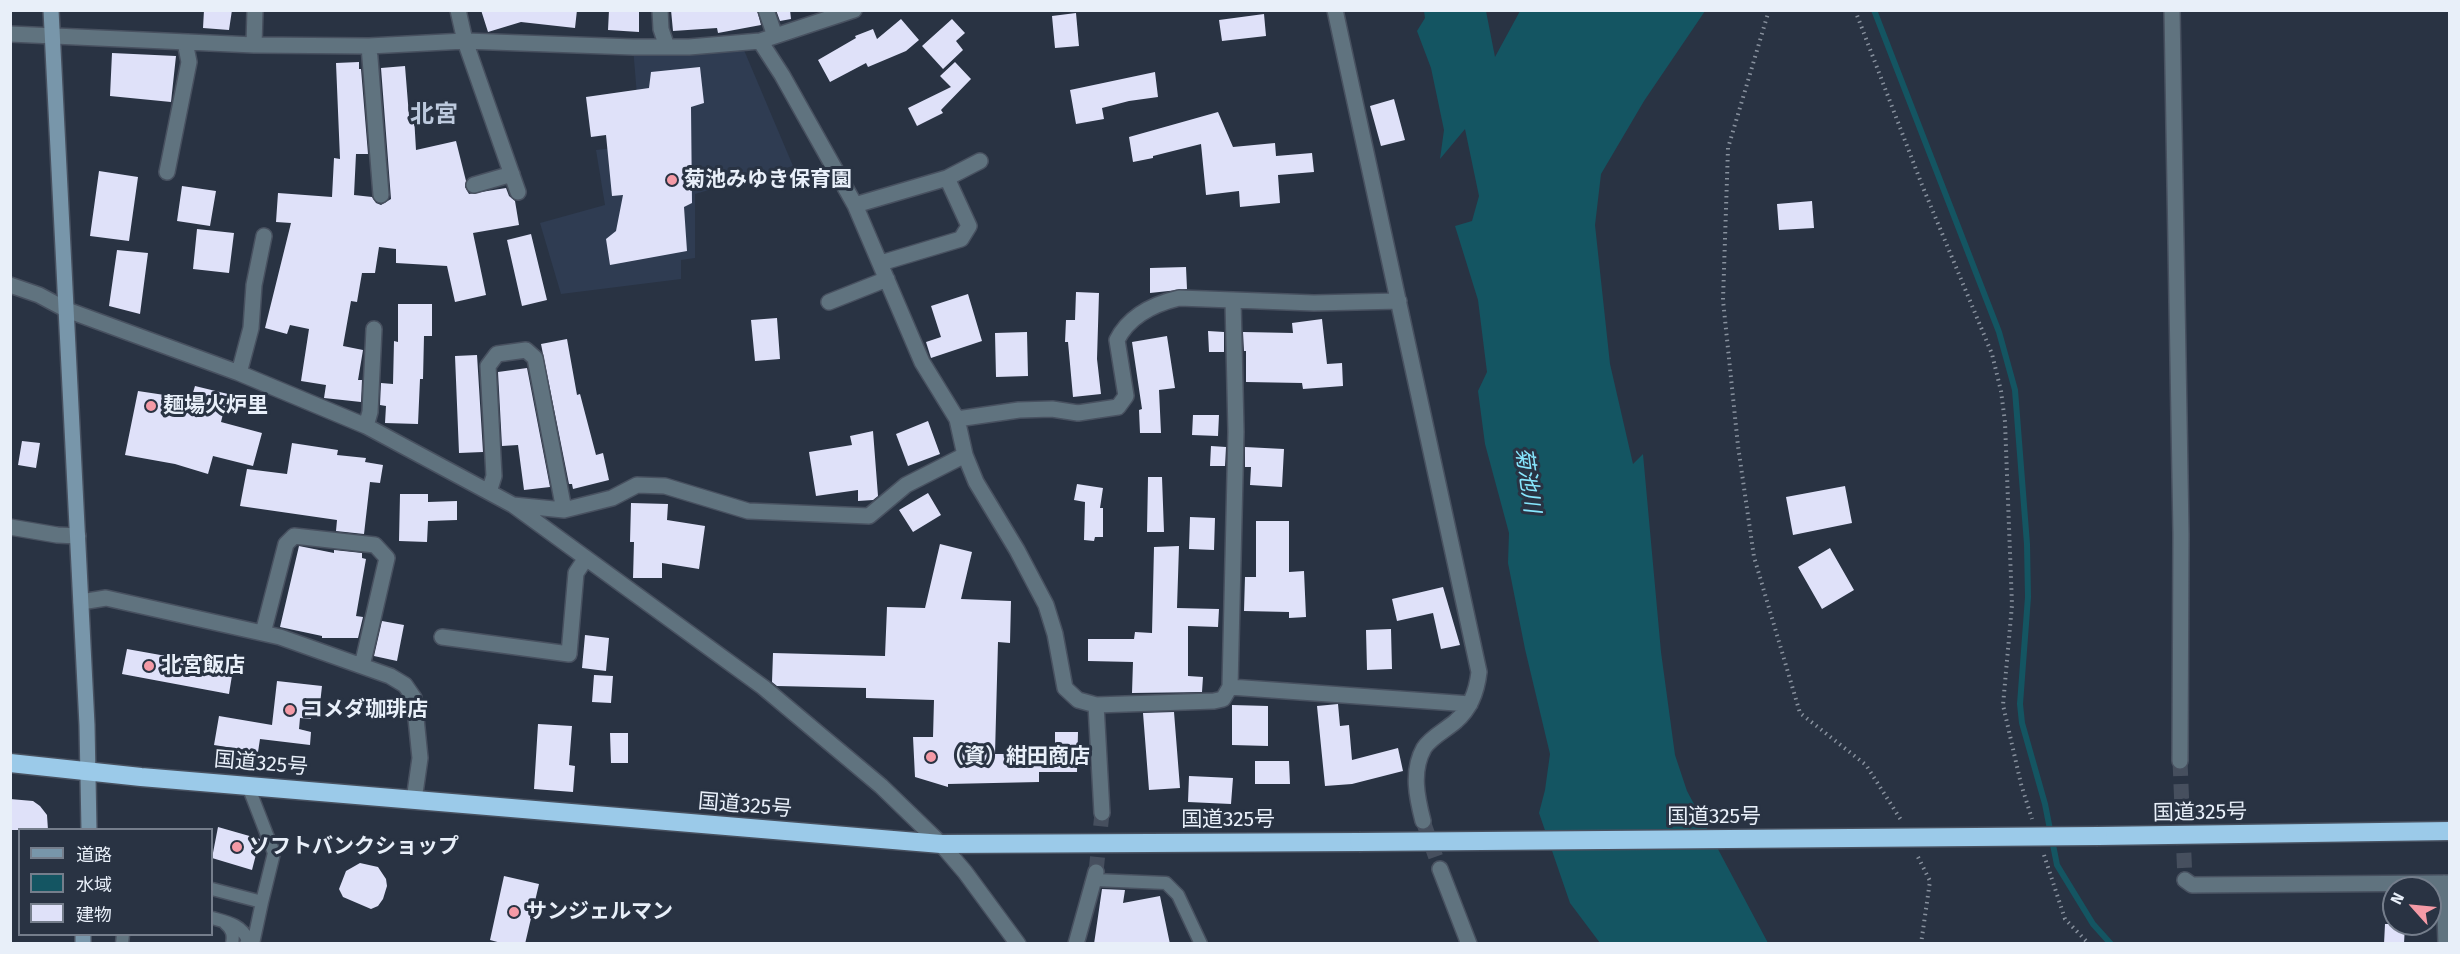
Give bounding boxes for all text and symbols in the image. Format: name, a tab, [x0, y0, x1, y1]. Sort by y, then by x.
district label: 北宮	[410, 101, 458, 129]
place label: 菊池みゆき保育園	[684, 167, 852, 193]
marker: 菊池みゆき保育園	[665, 173, 679, 187]
place label: 麺場火炉里	[163, 393, 268, 419]
marker: 麺場火炉里	[144, 399, 158, 413]
water label: 菊池川	[1509, 445, 1545, 515]
place label: 北宮飯店	[161, 653, 245, 679]
marker: 北宮飯店	[142, 659, 156, 673]
place label: コメダ珈琲店	[302, 697, 428, 723]
marker: コメダ珈琲店	[283, 703, 297, 717]
place label: （資）紺田商店	[943, 744, 1090, 770]
street label: 国道325号	[213, 747, 309, 781]
marker: （資）紺田商店	[924, 750, 938, 764]
street label: 国道325号	[697, 789, 793, 823]
street label: 国道325号	[2153, 800, 2247, 826]
street label: 国道325号	[1667, 804, 1761, 830]
street label: 国道325号	[1181, 807, 1275, 833]
legend	[18, 828, 213, 936]
place label: ソフトバンクショップ	[249, 834, 459, 860]
marker: ソフトバンクショップ	[230, 840, 244, 854]
text: 道路	[76, 844, 112, 866]
text: 水域	[76, 874, 112, 896]
north arrow	[2382, 876, 2442, 936]
text: N	[2386, 889, 2408, 908]
place label: サンジェルマン	[526, 899, 673, 925]
text: 建物	[76, 904, 112, 926]
marker: サンジェルマン	[507, 905, 521, 919]

